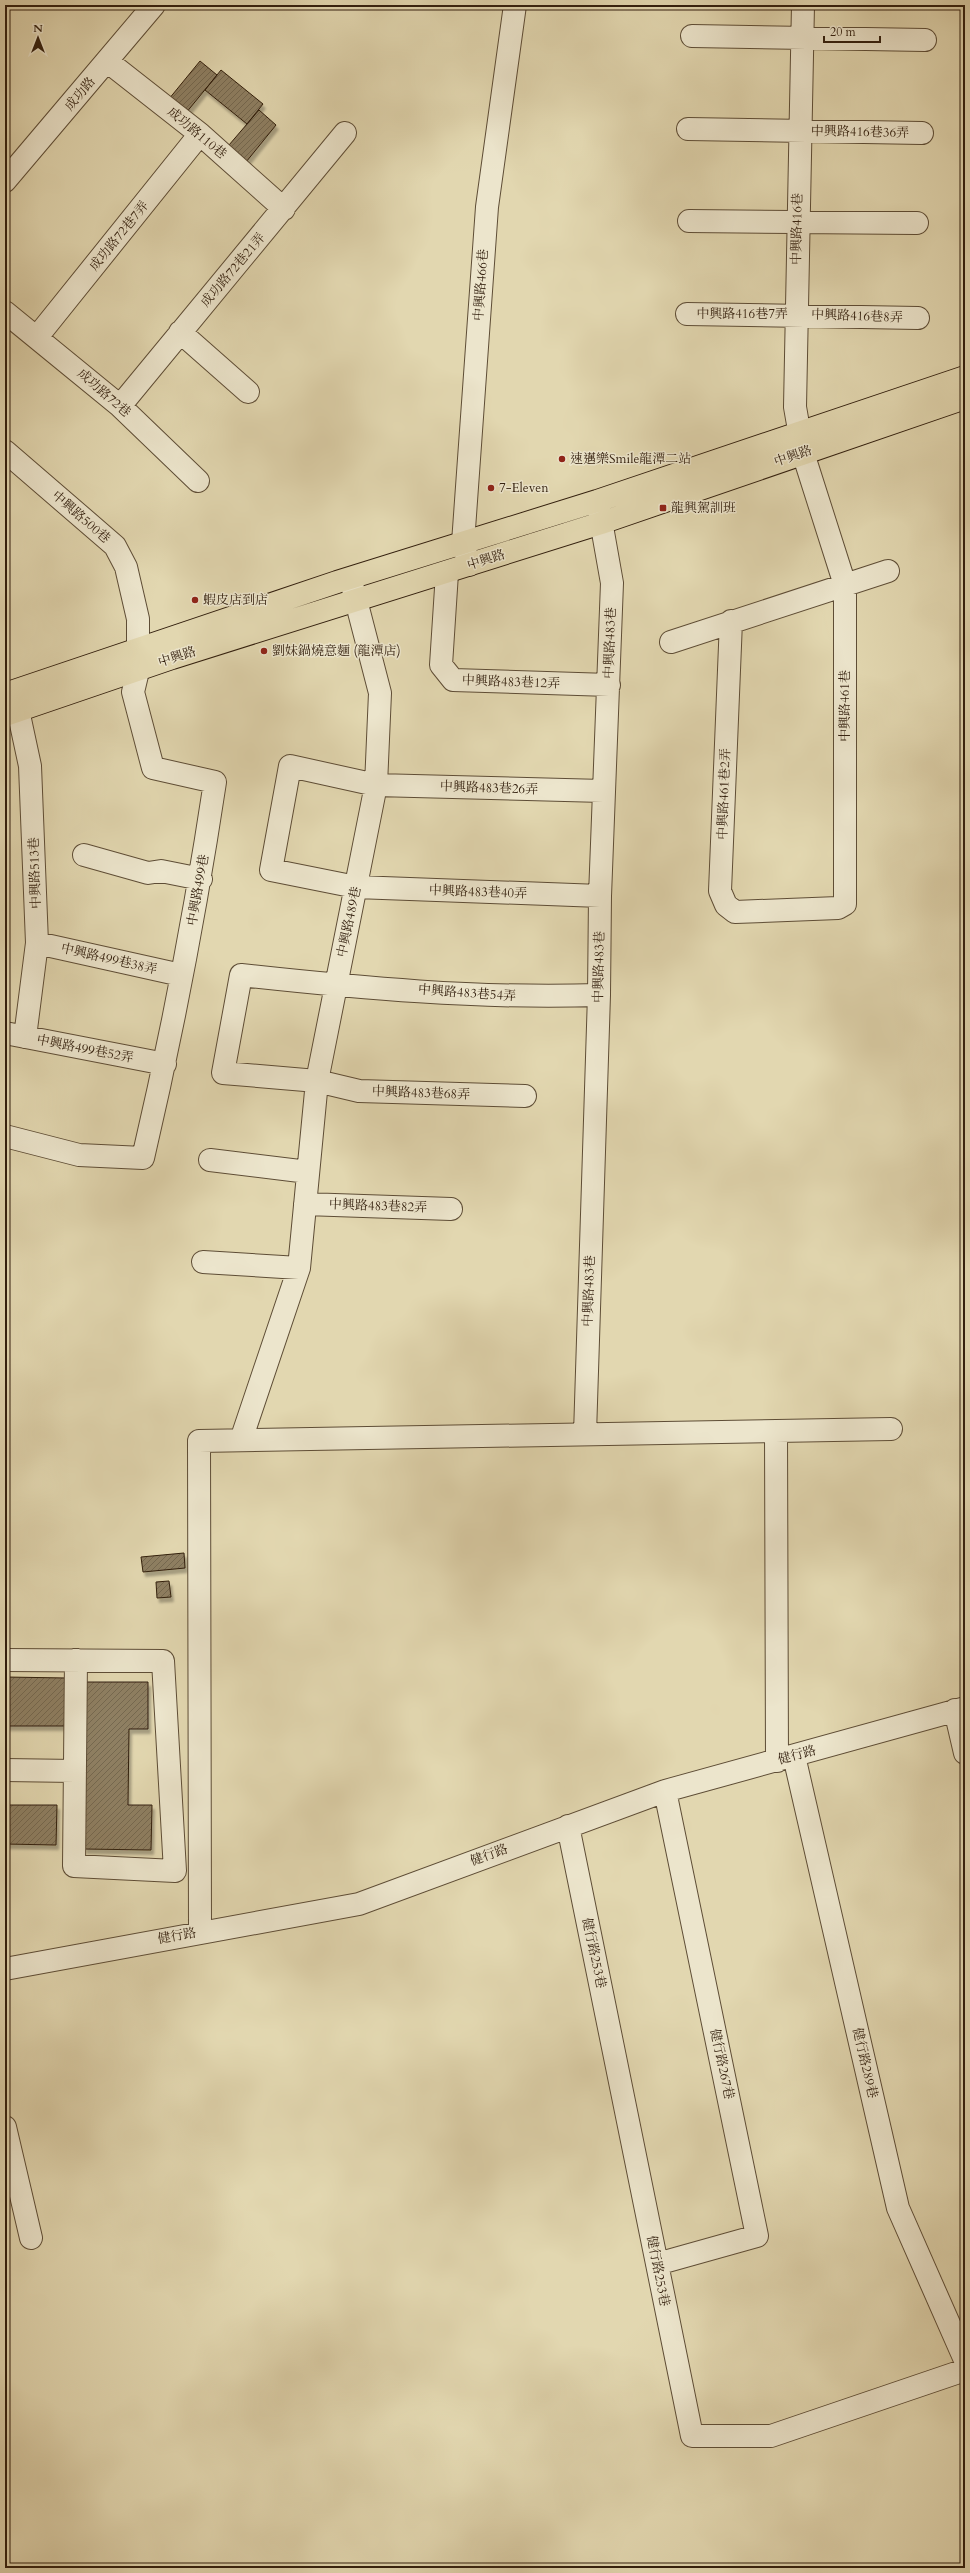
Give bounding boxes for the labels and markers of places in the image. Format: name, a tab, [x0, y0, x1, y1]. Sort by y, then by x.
place label: 速邁樂Smile龍潭二站	[570, 450, 691, 468]
marker: 速邁樂Smile龍潭二站	[557, 454, 567, 464]
place label: 7-Eleven	[499, 479, 549, 497]
marker: 7-Eleven	[486, 483, 496, 493]
place label: 龍興駕訓班	[671, 499, 736, 517]
marker: 龍興駕訓班	[658, 503, 668, 513]
place label: 蝦皮店到店	[203, 591, 268, 609]
marker: 蝦皮店到店	[190, 595, 200, 605]
place label: 劉妹鍋燒意麵 (龍潭店)	[272, 642, 401, 660]
marker: 劉妹鍋燒意麵 (龍潭店)	[259, 646, 269, 656]

